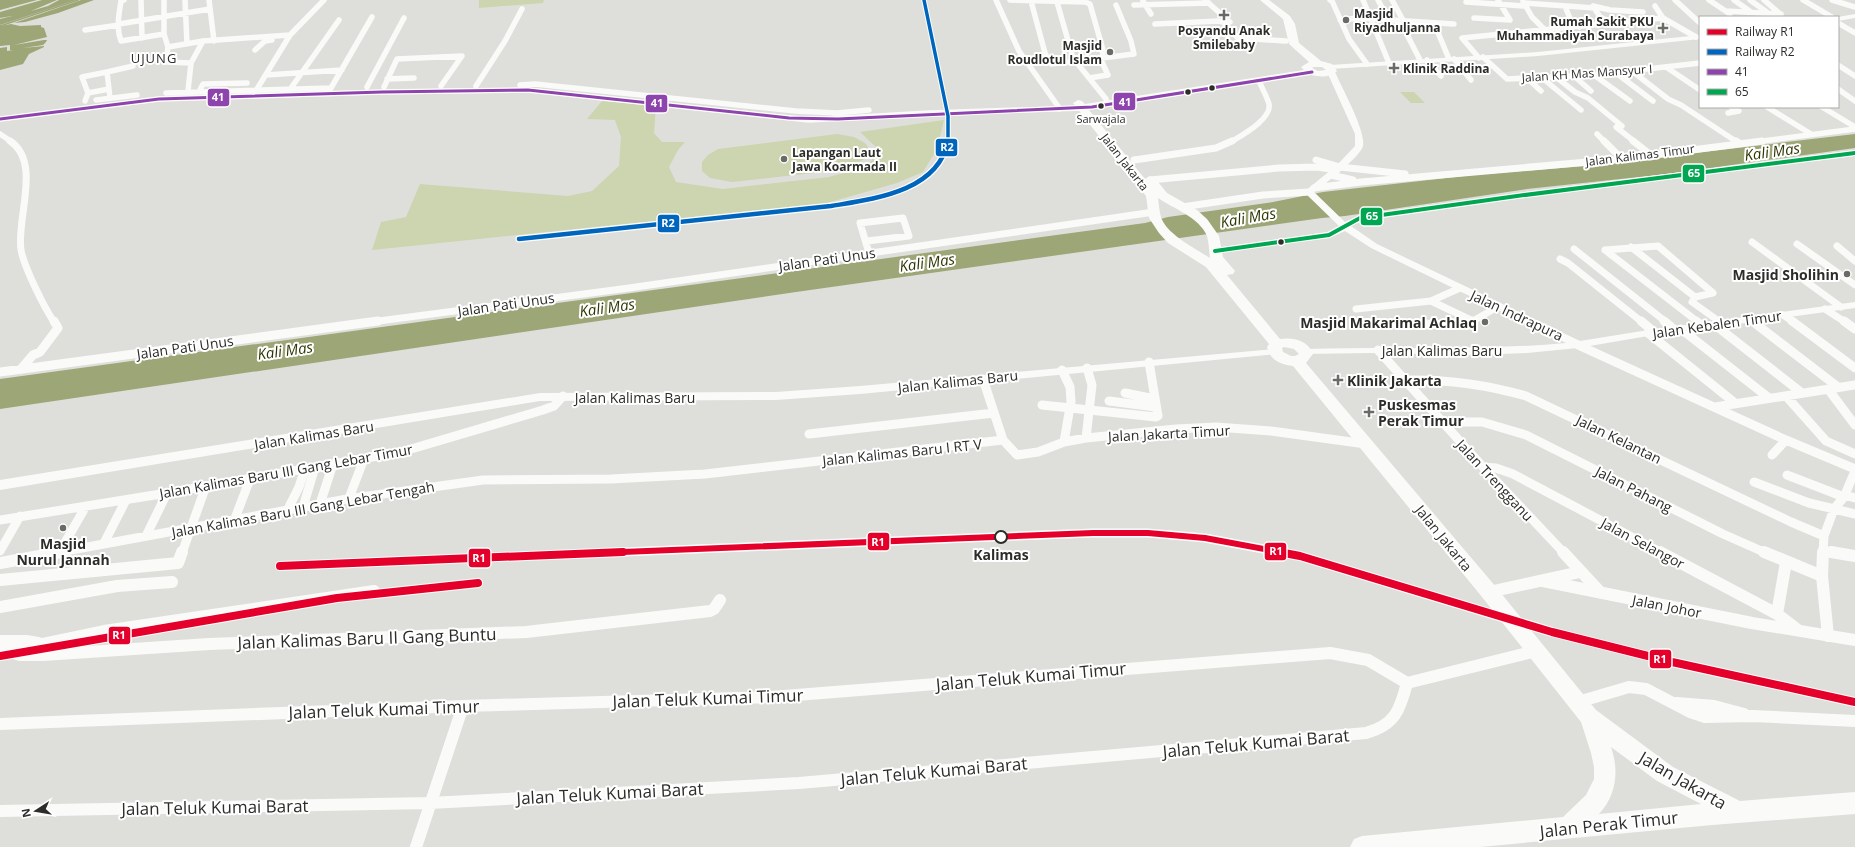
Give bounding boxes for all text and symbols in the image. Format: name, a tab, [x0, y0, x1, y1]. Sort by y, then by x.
place label: Masjid Riyadhuljanna	[1354, 5, 1441, 36]
marker: Posyandu Anak Smilebaby	[1218, 9, 1230, 21]
place label: Rumah Sakit PKU Muhammadiyah Surabaya	[1496, 13, 1654, 44]
marker: Masjid Riyadhuljanna	[1341, 15, 1351, 25]
legend	[1699, 16, 1839, 108]
place label: Posyandu Anak Smilebaby	[1178, 22, 1271, 53]
marker: Rumah Sakit PKU Muhammadiyah Surabaya	[1657, 22, 1669, 34]
text: Railway R1	[1735, 23, 1795, 40]
place label: Masjid Roudlotul Islam	[1008, 37, 1102, 68]
text: Railway R2	[1735, 43, 1795, 60]
marker: Masjid Roudlotul Islam	[1105, 47, 1115, 57]
district label: UJUNG	[131, 49, 177, 67]
place label: Klinik Raddina	[1403, 60, 1490, 77]
street label: Jalan KH Mas Mansyur I	[1520, 60, 1653, 86]
marker: Klinik Raddina	[1388, 62, 1400, 74]
text: 41	[1735, 63, 1749, 80]
unlabelled marker	[1207, 83, 1217, 93]
text: 65	[1735, 83, 1749, 100]
unlabelled marker	[1183, 87, 1193, 97]
line badge: 41	[207, 88, 230, 107]
text: 41	[212, 89, 224, 104]
line badge: 41	[1113, 92, 1136, 111]
line badge: 41	[645, 94, 668, 113]
text: 41	[1119, 94, 1131, 109]
text: 41	[651, 95, 663, 110]
marker: Sarwajala	[1096, 101, 1106, 111]
place label: Sarwajala	[1076, 111, 1126, 126]
street label: Jalan Jakarta	[1097, 129, 1153, 194]
water label: Kali Mas	[1743, 137, 1802, 165]
line badge: R2	[935, 138, 958, 157]
text: R2	[940, 139, 954, 154]
street label: Jalan Kalimas Timur	[1583, 140, 1696, 170]
place label: Lapangan Laut Jawa Koarmada II	[791, 144, 897, 175]
marker: Lapangan Laut Jawa Koarmada II	[779, 154, 789, 164]
line badge: 65	[1682, 164, 1705, 183]
text: 65	[1688, 165, 1700, 180]
water label: Kali Mas	[1219, 202, 1278, 232]
line badge: 65	[1360, 207, 1383, 226]
text: 65	[1366, 208, 1378, 223]
line badge: R2	[657, 214, 680, 233]
text: R2	[661, 215, 675, 230]
unlabelled marker	[1276, 237, 1286, 247]
street label: Jalan Pati Unus	[775, 243, 877, 275]
water label: Kali Mas	[898, 248, 957, 276]
place label: Masjid Sholihin	[1733, 265, 1839, 284]
marker: Masjid Sholihin	[1842, 269, 1852, 279]
street label: Jalan Indrapura	[1466, 284, 1566, 345]
street label: Jalan Pati Unus	[454, 288, 556, 320]
water label: Kali Mas	[578, 293, 637, 321]
street label: Jalan Kebalen Timur	[1649, 306, 1783, 343]
place label: Masjid Makarimal Achlaq	[1300, 313, 1477, 332]
marker: Masjid Makarimal Achlaq	[1480, 317, 1490, 327]
street label: Jalan Pati Unus	[133, 331, 235, 363]
water label: Kali Mas	[256, 336, 315, 364]
street label: Jalan Kalimas Baru	[1380, 341, 1502, 360]
street label: Jalan Kalimas Baru	[895, 365, 1019, 397]
place label: Klinik Jakarta	[1347, 371, 1442, 390]
marker: Klinik Jakarta	[1332, 374, 1344, 386]
street label: Jalan Kalimas Baru	[573, 388, 695, 407]
place label: Puskesmas Perak Timur	[1378, 395, 1465, 430]
marker: Puskesmas Perak Timur	[1363, 406, 1375, 418]
street label: Jalan Kelantan	[1571, 409, 1665, 468]
street label: Jalan Kalimas Baru	[251, 416, 375, 454]
street label: Jalan Jakarta Timur	[1105, 420, 1231, 446]
street label: Jalan Kalimas Baru I RT V	[819, 434, 983, 470]
street label: Jalan Trengganu	[1451, 434, 1538, 525]
street label: Jalan Kalimas Baru III Gang Lebar Timur	[156, 439, 414, 503]
street label: Jalan Pahang	[1591, 461, 1676, 517]
street label: Jalan Kalimas Baru III Gang Lebar Tengah	[168, 477, 436, 542]
street label: Jalan Jakarta	[1410, 499, 1477, 575]
street label: Jalan Selangor	[1596, 512, 1688, 573]
marker: Masjid Nurul Jannah	[58, 523, 68, 533]
marker: Kalimas	[994, 530, 1008, 544]
line badge: R1	[867, 532, 890, 551]
place label: Masjid Nurul Jannah	[16, 534, 110, 569]
text: R1	[871, 534, 885, 549]
line badge: R1	[1264, 542, 1287, 561]
text: R1	[1269, 543, 1283, 558]
place label: Kalimas	[973, 545, 1029, 564]
line badge: R1	[468, 548, 491, 568]
text: R1	[472, 550, 486, 565]
street label: Jalan Johor	[1629, 590, 1703, 622]
street label: Jalan Kalimas Baru II Gang Buntu	[235, 622, 497, 654]
line badge: R1	[108, 626, 131, 645]
text: R1	[112, 627, 126, 642]
line badge: R1	[1649, 649, 1672, 669]
text: R1	[1653, 651, 1667, 666]
street label: Jalan Teluk Kumai Timur	[933, 656, 1127, 696]
street label: Jalan Teluk Kumai Timur	[610, 683, 804, 713]
street label: Jalan Teluk Kumai Timur	[286, 694, 480, 724]
street label: Jalan Teluk Kumai Barat	[1160, 723, 1350, 763]
street label: Jalan Jakarta	[1633, 745, 1731, 814]
street label: Jalan Teluk Kumai Barat	[838, 751, 1028, 791]
street label: Jalan Teluk Kumai Barat	[514, 777, 704, 809]
north arrow	[16, 791, 56, 831]
street label: Jalan Teluk Kumai Barat	[119, 794, 309, 820]
street label: Jalan Perak Timur	[1537, 805, 1679, 843]
text: N	[17, 807, 34, 819]

